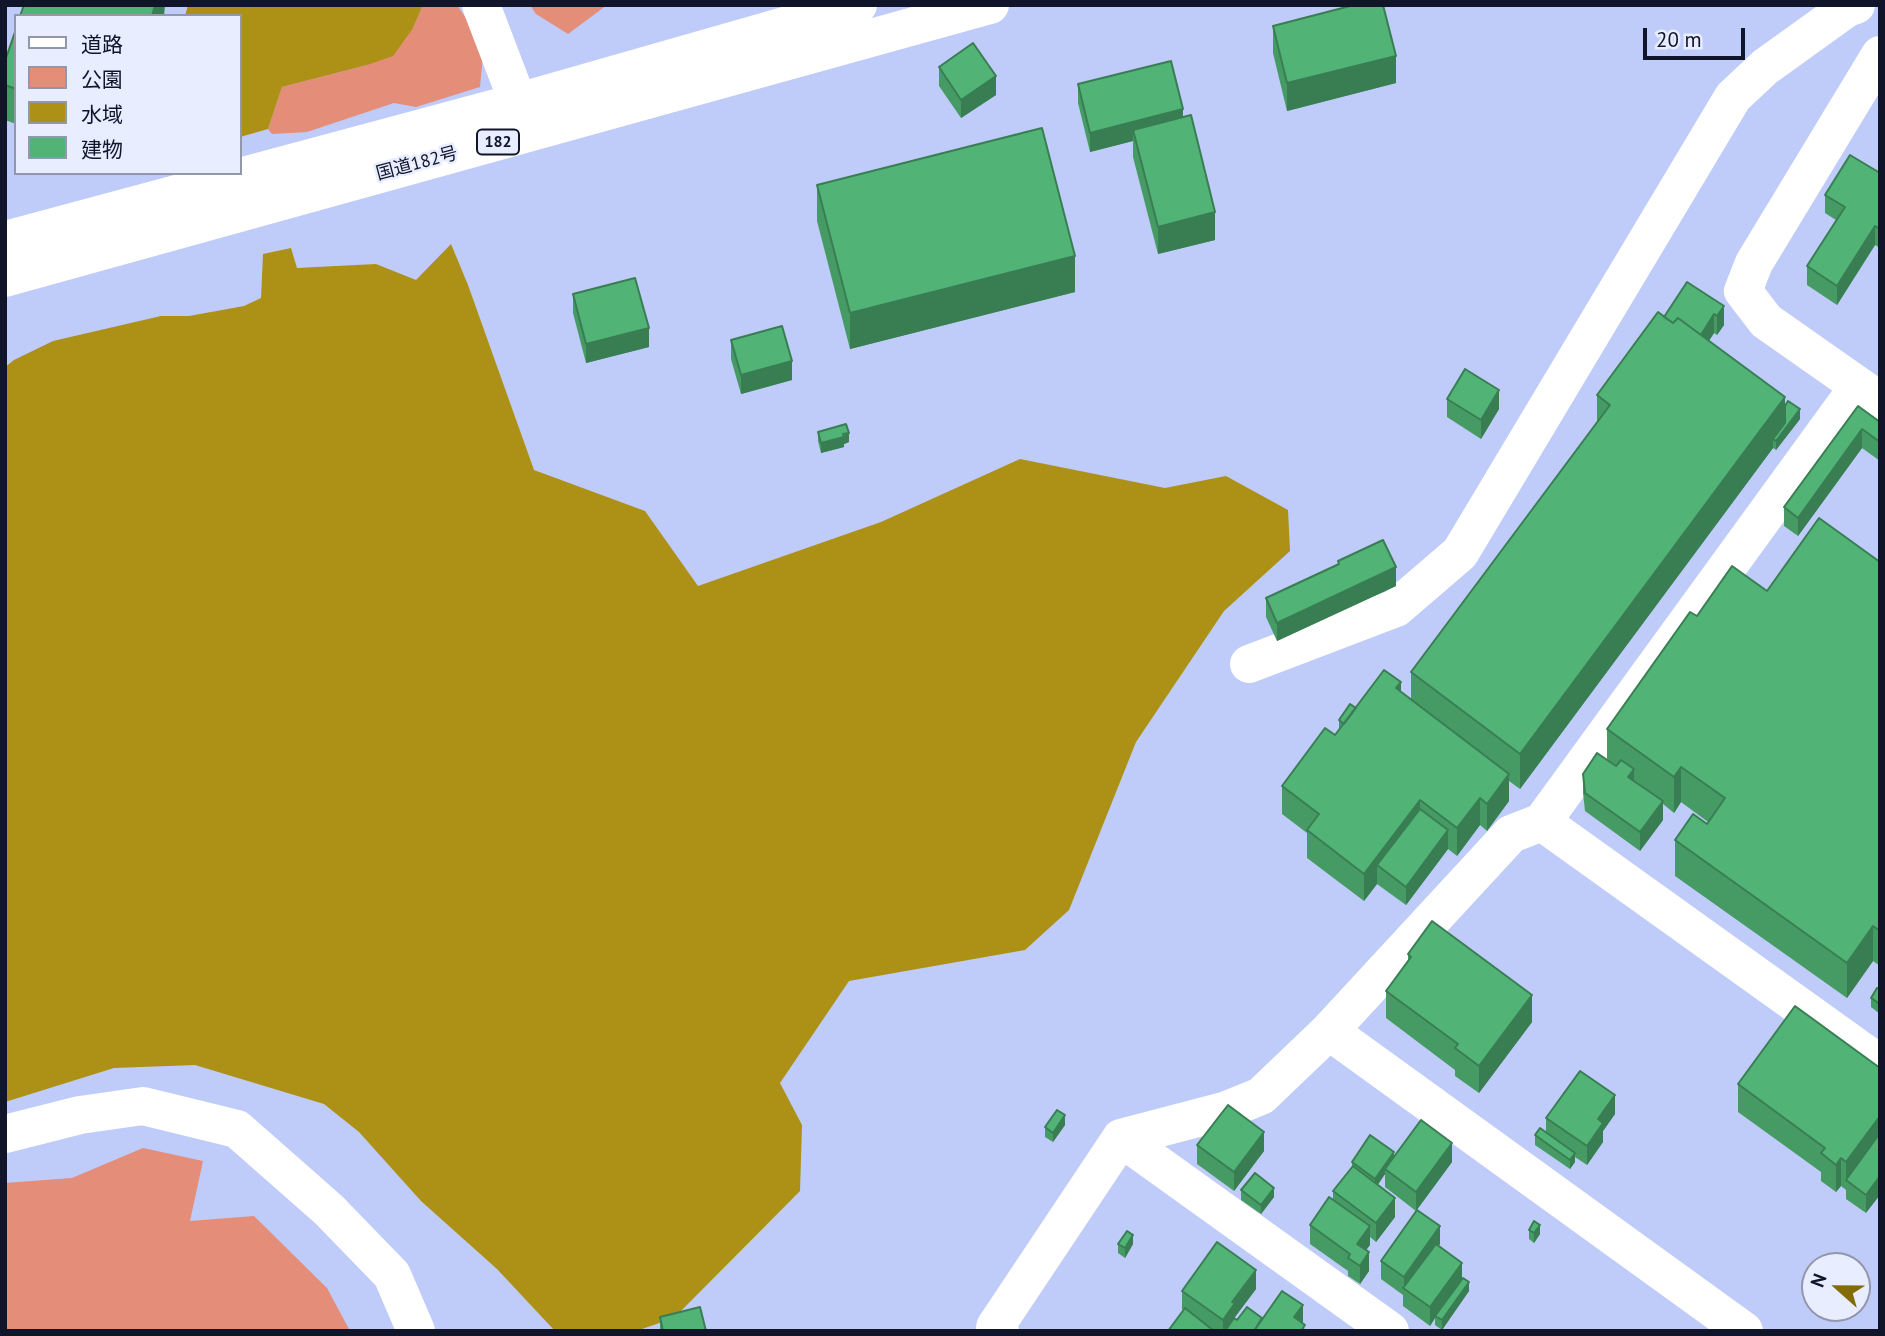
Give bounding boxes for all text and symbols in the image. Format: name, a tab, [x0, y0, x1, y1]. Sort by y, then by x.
legend	[14, 14, 242, 175]
scale bar	[1647, 14, 1748, 58]
text: 20 m	[1656, 26, 1702, 53]
text: 道路	[81, 31, 123, 58]
text: 公園	[81, 66, 123, 93]
text: 水域	[81, 101, 123, 128]
road number: 182	[477, 130, 519, 154]
text: 建物	[81, 136, 123, 163]
street label: 国道182号	[374, 143, 460, 185]
north arrow	[1801, 1252, 1871, 1322]
text: N	[1805, 1270, 1832, 1290]

